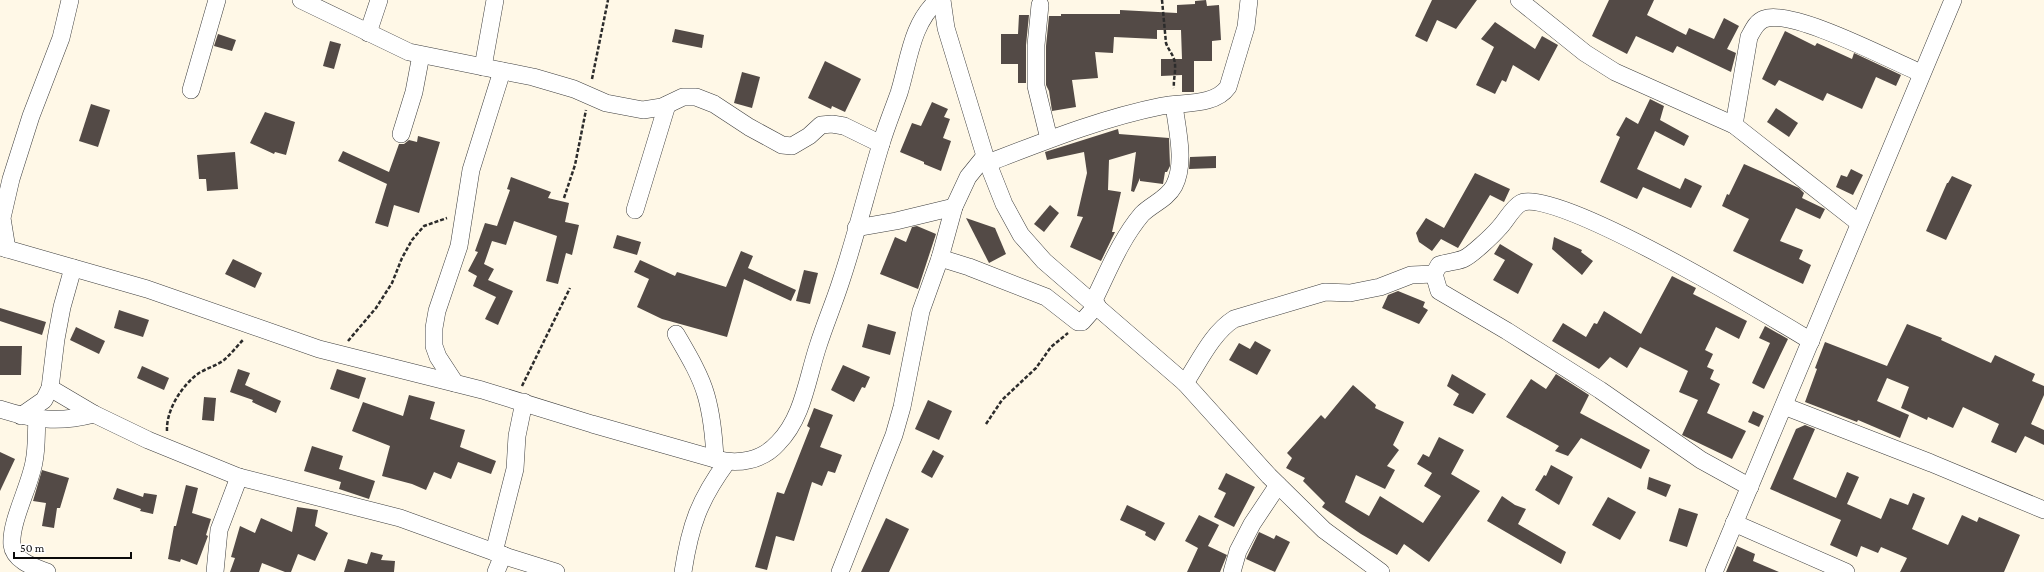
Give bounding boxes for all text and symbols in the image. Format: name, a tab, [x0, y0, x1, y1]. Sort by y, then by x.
scale bar	[14, 534, 131, 560]
text: 50 m	[20, 541, 45, 555]

